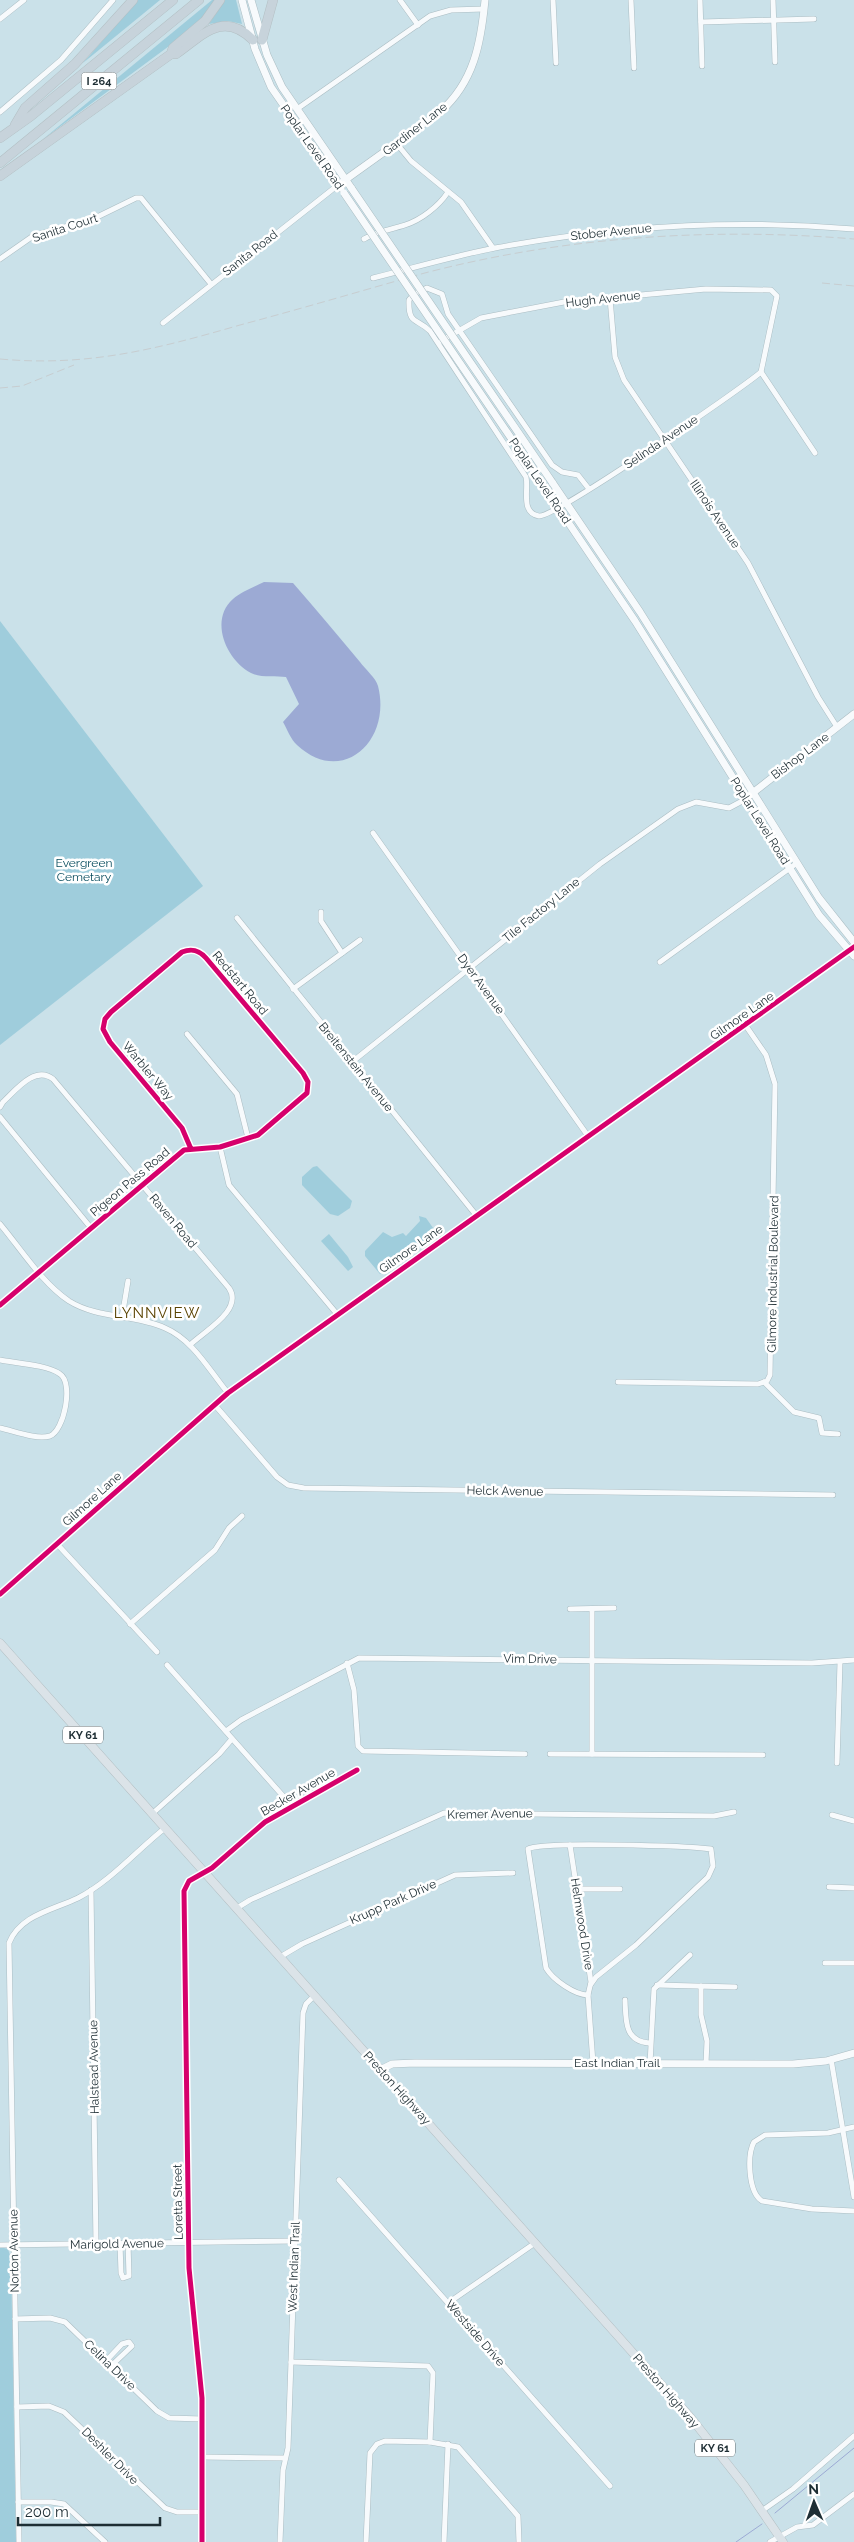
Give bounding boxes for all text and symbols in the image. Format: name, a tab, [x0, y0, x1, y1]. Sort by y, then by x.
road number: I 264	[82, 72, 116, 90]
street label: Gardiner Lane	[380, 100, 450, 158]
street label: Poplar Level Road	[277, 102, 347, 192]
street label: Sanita Court	[31, 211, 99, 245]
street label: Stober Avenue	[570, 221, 652, 243]
street label: Sanita Road	[220, 227, 280, 279]
street label: Hugh Avenue	[565, 288, 641, 310]
street label: Selinda Avenue	[621, 412, 701, 472]
street label: Poplar Level Road	[506, 435, 574, 527]
street label: Illinois Avenue	[687, 477, 743, 551]
street label: Bishop Lane	[768, 730, 832, 782]
street label: Poplar Level Road	[727, 775, 793, 867]
park label: Evergreen Cemetary	[56, 856, 112, 884]
street label: Tile Factory Lane	[500, 875, 582, 945]
street label: Redstart Road	[209, 948, 271, 1018]
street label: Dyer Avenue	[455, 951, 507, 1017]
street label: Gilmore Lane	[708, 989, 776, 1043]
street label: Breitenstein Avenue	[316, 1020, 396, 1114]
street label: Warbler Way	[120, 1039, 177, 1103]
street label: Pigeon Pass Road	[88, 1145, 172, 1219]
street label: Raven Road	[146, 1191, 200, 1251]
street label: Gilmore Industrial Boulevard	[765, 1195, 781, 1353]
street label: Gilmore Lane	[377, 1222, 445, 1276]
district label: LYNNVIEW	[114, 1304, 200, 1322]
street label: Gilmore Lane	[60, 1469, 124, 1529]
street label: Helck Avenue	[466, 1483, 544, 1499]
street label: Vim Drive	[503, 1652, 557, 1666]
road number: KY 61	[63, 1726, 103, 1744]
street label: Becker Avenue	[258, 1765, 338, 1819]
street label: Kremer Avenue	[447, 1806, 533, 1822]
street label: Krupp Park Drive	[348, 1877, 438, 1927]
street label: Helmwood Drive	[568, 1877, 596, 1971]
street label: Halstead Avenue	[86, 2020, 102, 2114]
street label: Preston Highway	[360, 2049, 434, 2128]
street label: East Indian Trail	[574, 2056, 661, 2070]
street label: Loretta Street	[170, 2164, 186, 2240]
street label: Norton Avenue	[6, 2209, 22, 2293]
street label: West Indian Trail	[285, 2221, 303, 2313]
street label: Marigold Avenue	[70, 2236, 164, 2252]
street label: Westside Drive	[442, 2297, 508, 2369]
street label: Celina Drive	[81, 2337, 139, 2393]
street label: Preston Highway	[630, 2351, 702, 2431]
street label: Deshler Drive	[79, 2425, 141, 2487]
road number: KY 61	[695, 2440, 735, 2456]
north arrow	[789, 2477, 839, 2527]
text: N	[808, 2481, 819, 2497]
scale bar	[18, 2494, 160, 2526]
text: 200 m	[25, 2503, 69, 2521]

